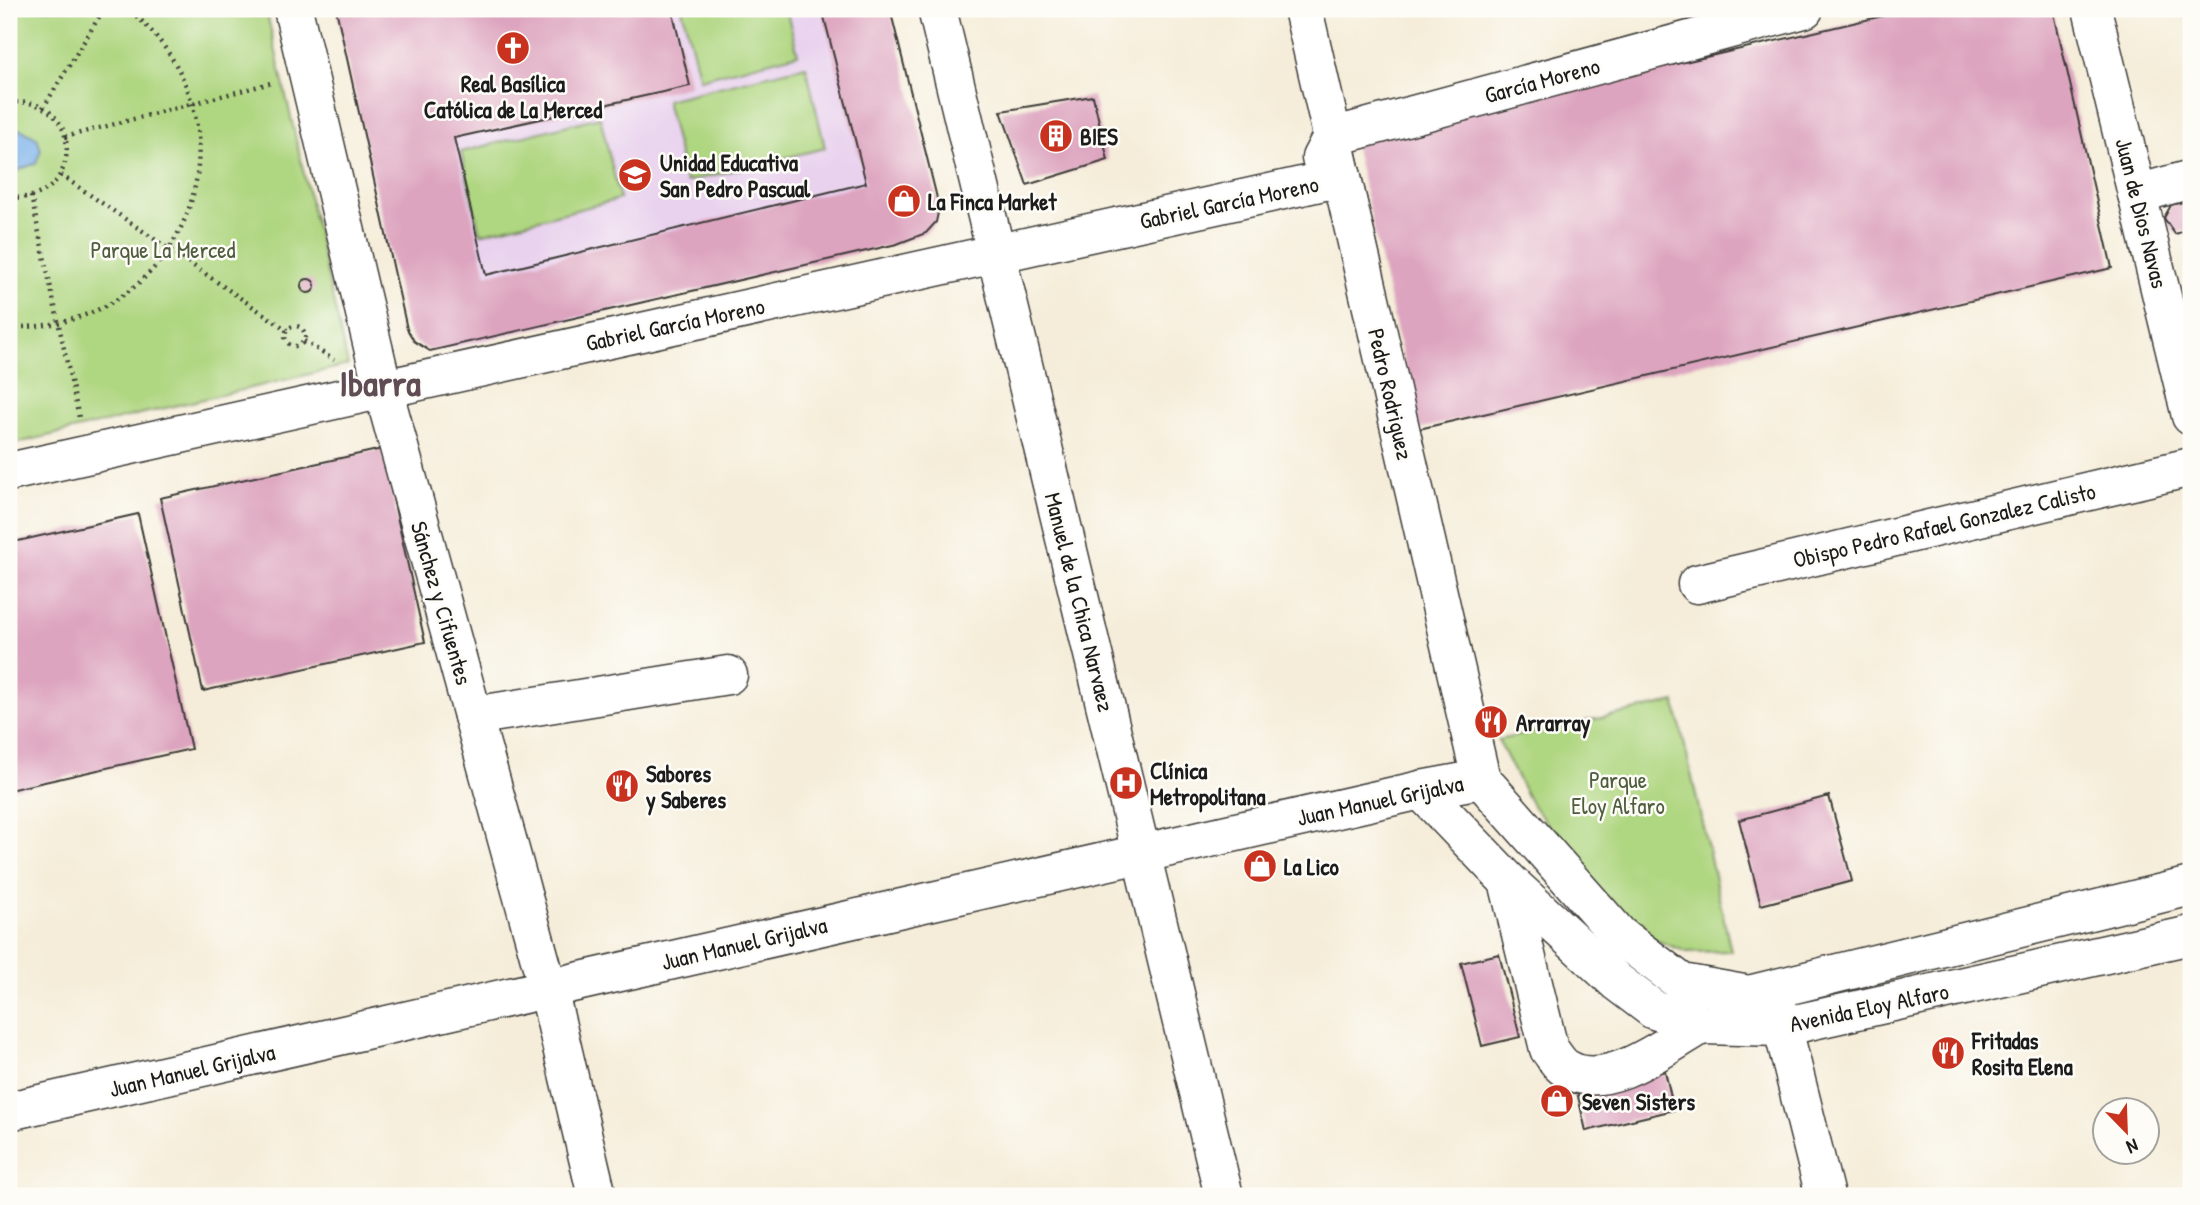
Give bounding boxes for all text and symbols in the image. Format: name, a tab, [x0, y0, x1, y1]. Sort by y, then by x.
church icon: Real Basílica Católica de La Merced	[494, 29, 532, 67]
street label: García Moreno	[1481, 50, 1603, 110]
place label: Real Basílica Católica de La Merced	[424, 68, 602, 125]
building icon: BIES	[1037, 117, 1075, 155]
place label: BIES	[1080, 121, 1118, 152]
street label: Juan de Dios Navas	[2108, 135, 2176, 291]
place label: Unidad Educativa San Pedro Pascual	[660, 147, 811, 204]
school or university icon: Unidad Educativa San Pedro Pascual	[616, 156, 654, 194]
street label: Gabriel García Moreno	[1137, 168, 1321, 236]
shop icon: La Finca Market	[885, 182, 923, 220]
place label: La Finca Market	[928, 186, 1058, 217]
park label: Parque La Merced	[91, 234, 235, 265]
street label: Gabriel García Moreno	[583, 290, 767, 358]
street label: Pedro Rodriguez	[1361, 325, 1421, 463]
district label: Ibarra	[339, 357, 421, 408]
street label: Obispo Pedro Rafael Gonzalez Calisto	[1790, 475, 2098, 575]
street label: Manuel de la Chica Narvaez	[1038, 489, 1122, 715]
street label: Sánchez y Cifuentes	[404, 518, 480, 688]
restaurant icon: Arrarray	[1472, 703, 1510, 741]
place label: Arrarray	[1516, 707, 1591, 739]
place label: Clínica Metropolitana	[1150, 755, 1266, 813]
place label: Sabores y Saberes	[645, 758, 726, 816]
hospital icon: Clínica Metropolitana	[1107, 764, 1145, 802]
park label: Parque Eloy Alfaro	[1571, 764, 1665, 821]
restaurant icon: Sabores y Saberes	[603, 767, 641, 805]
street label: Juan Manuel Grijalva	[1294, 767, 1466, 833]
shop icon: La Lico	[1241, 847, 1279, 885]
place label: La Lico	[1284, 851, 1339, 882]
street label: Juan Manuel Grijalva	[658, 909, 830, 977]
street label: Avenida Eloy Alfaro	[1787, 975, 1951, 1039]
place label: Fritadas Rosita Elena	[1971, 1025, 2073, 1082]
restaurant icon: Fritadas Rosita Elena	[1929, 1034, 1967, 1072]
street label: Juan Manuel Grijalva	[106, 1036, 278, 1104]
shop icon: Seven Sisters	[1538, 1082, 1576, 1120]
place label: Seven Sisters	[1582, 1086, 1695, 1117]
north arrow	[2092, 1096, 2162, 1166]
text: N	[2123, 1133, 2142, 1161]

